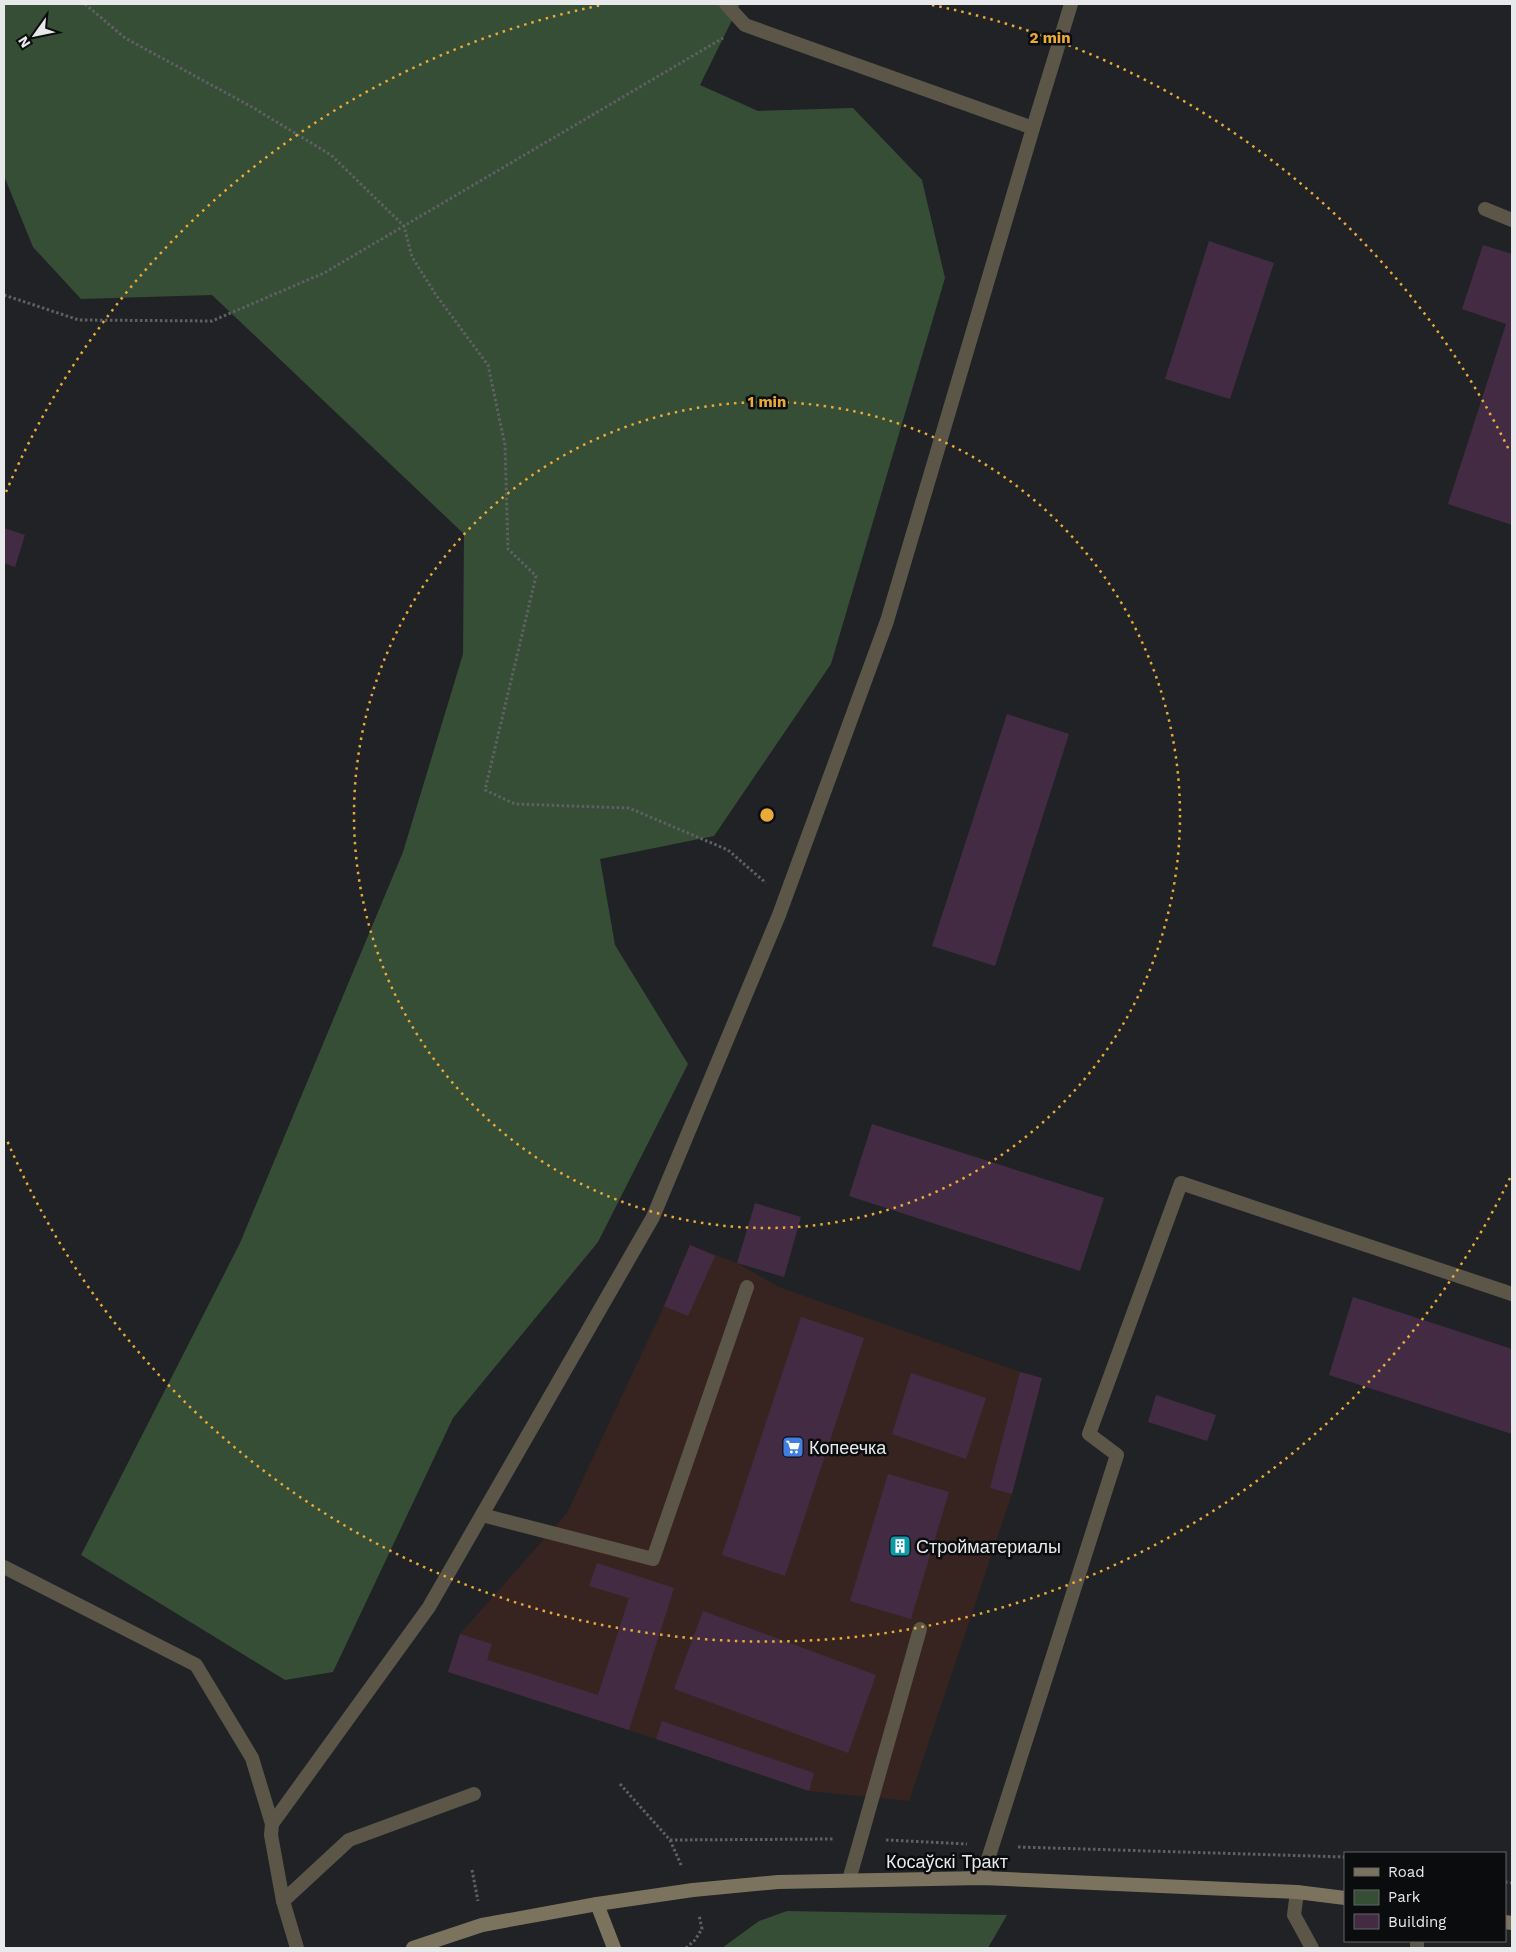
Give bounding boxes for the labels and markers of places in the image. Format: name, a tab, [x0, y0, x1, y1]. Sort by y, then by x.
centre of rings	[758, 806, 776, 824]
supermarket icon: Копеечка	[781, 1435, 805, 1459]
place label: Копеечка	[809, 1437, 887, 1458]
building icon: Стройматериалы	[888, 1534, 912, 1558]
place label: Стройматериалы	[916, 1536, 1061, 1557]

